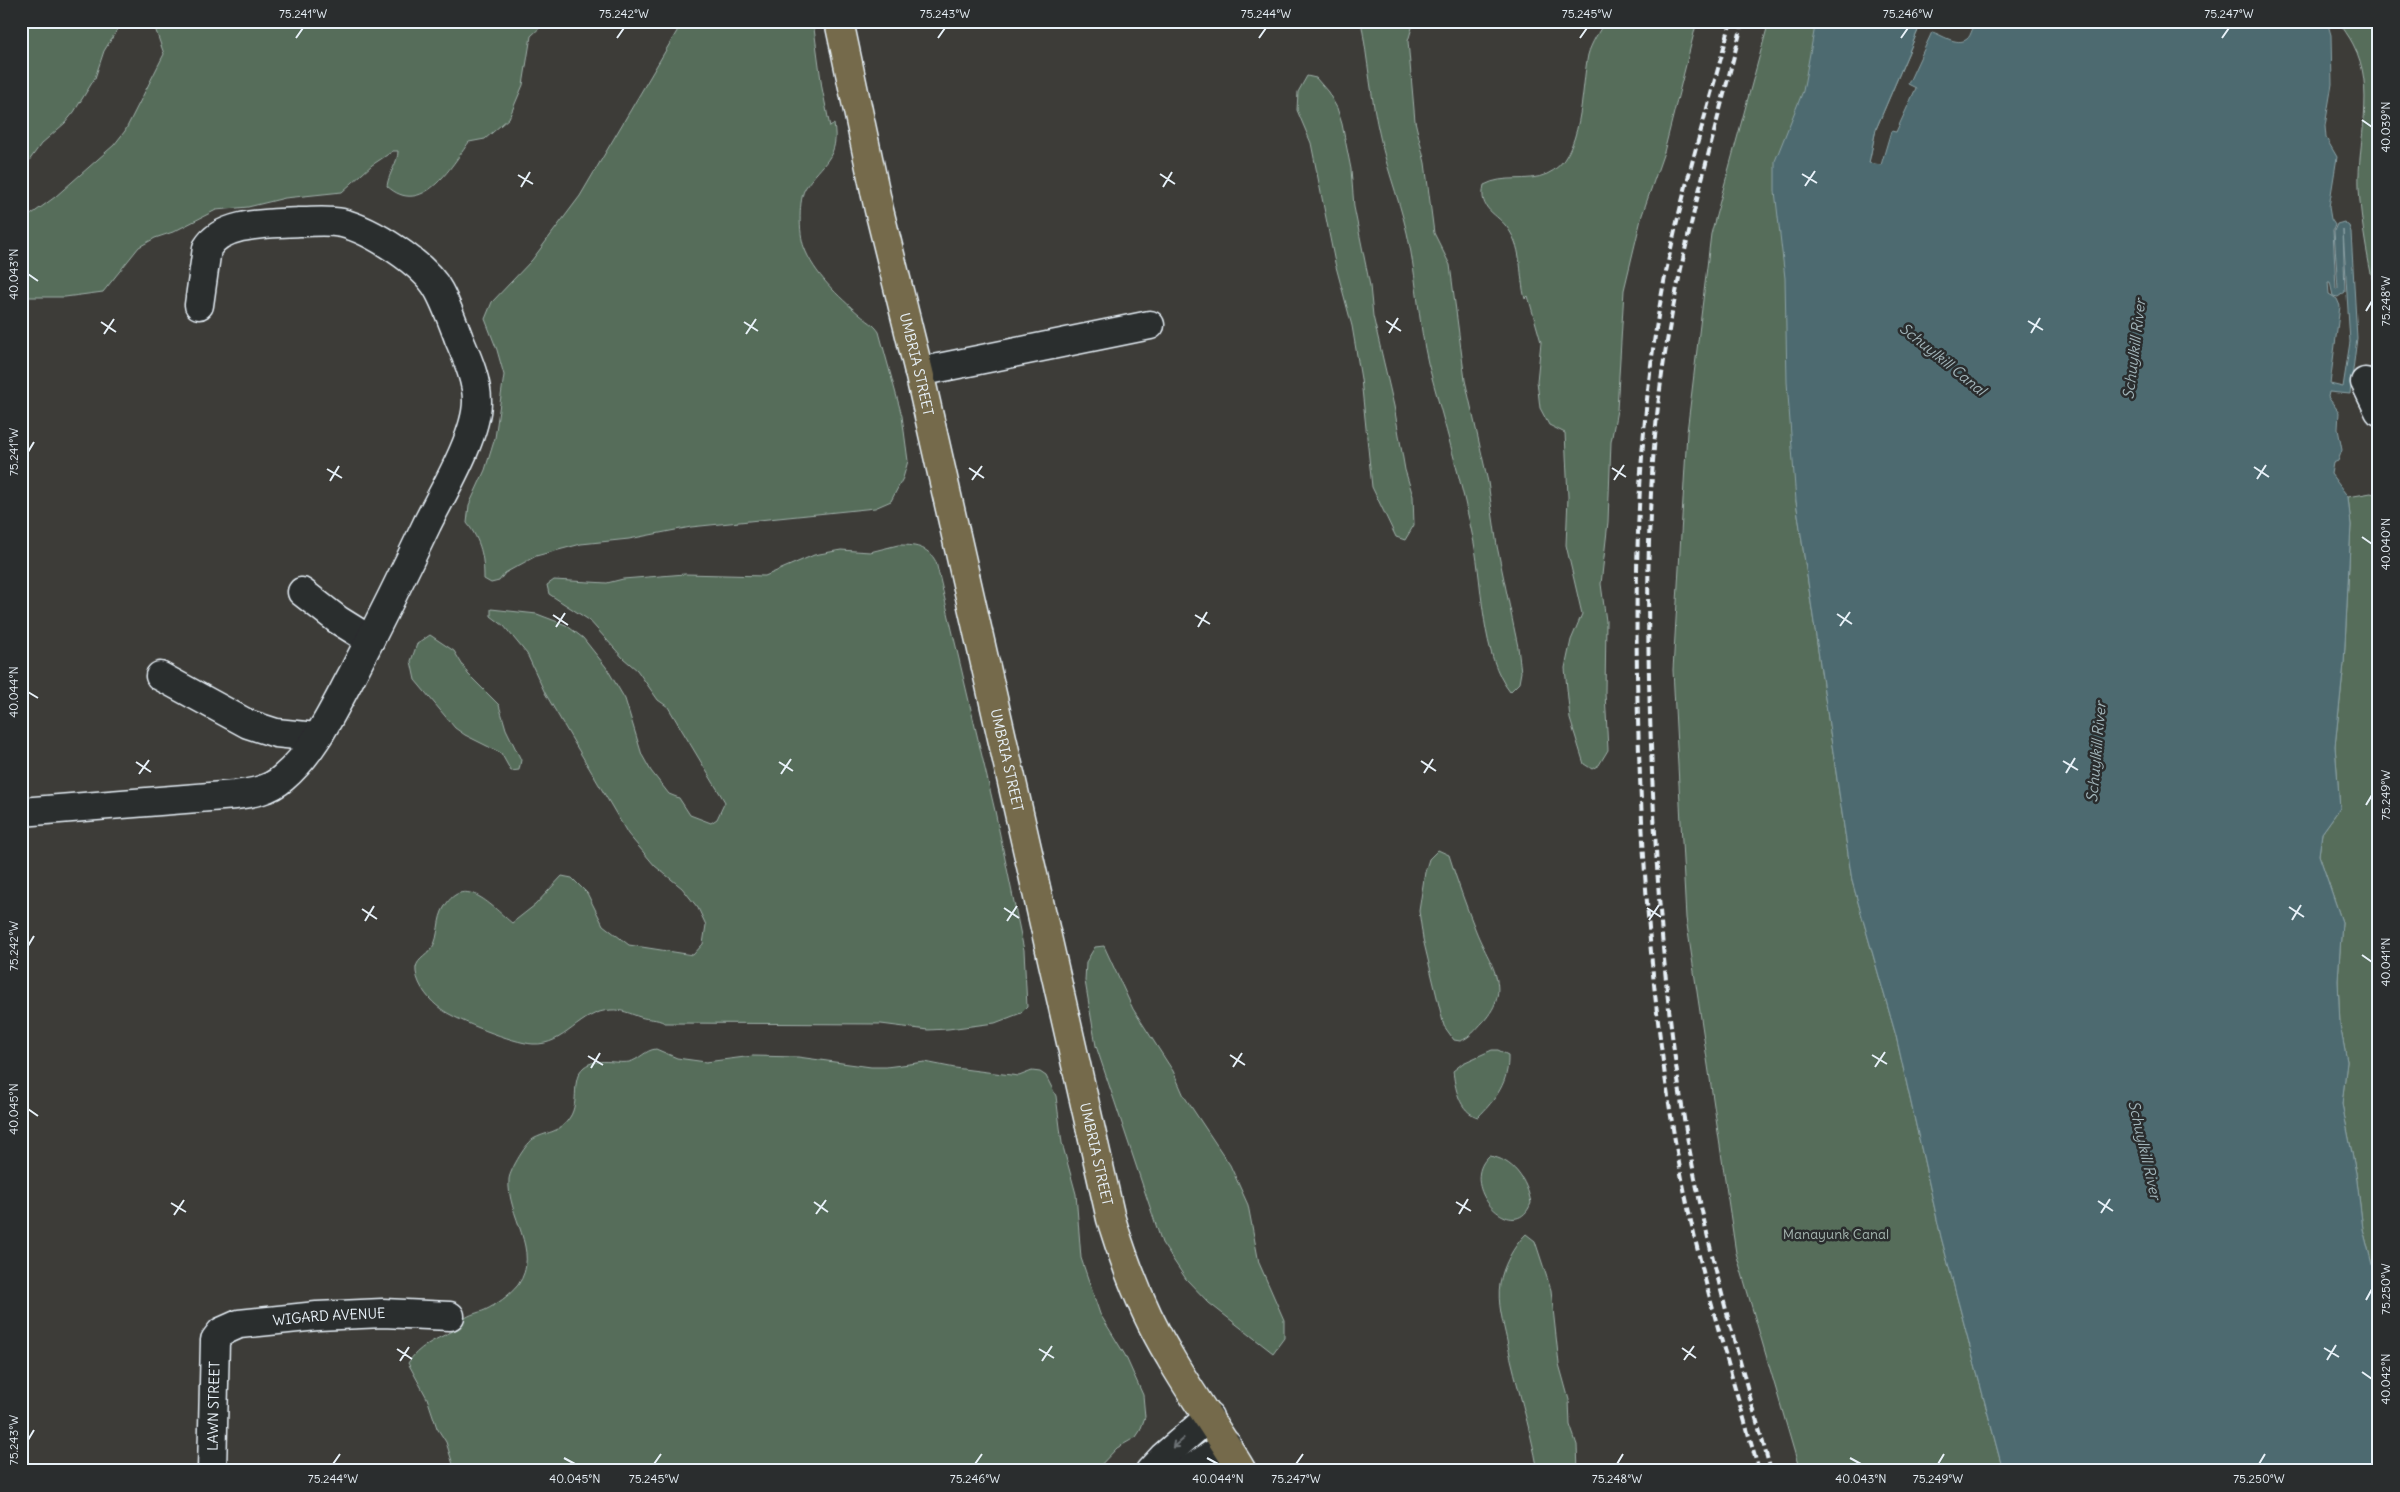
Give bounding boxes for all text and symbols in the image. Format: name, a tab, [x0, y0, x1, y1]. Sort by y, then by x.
text: 75.241°W	[279, 6, 327, 21]
text: 75.242°W	[599, 6, 649, 21]
text: 75.243°W	[920, 6, 970, 21]
text: 75.244°W	[1241, 6, 1291, 21]
text: 75.245°W	[1562, 6, 1612, 21]
text: 75.246°W	[1883, 6, 1933, 21]
text: 75.247°W	[2204, 6, 2254, 21]
text: 40.039°N	[2378, 101, 2393, 153]
text: 40.043°N	[6, 248, 21, 300]
text: 75.248°W	[2378, 276, 2393, 326]
water label: Schuylkill River	[2118, 296, 2150, 400]
street label: UMBRIA STREET	[896, 311, 938, 417]
water label: Schuylkill Canal	[1896, 318, 1992, 401]
text: 75.241°W	[6, 428, 21, 476]
text: 40.040°N	[2378, 518, 2393, 570]
text: 40.044°N	[6, 666, 21, 718]
water label: Schuylkill River	[2082, 699, 2110, 803]
street label: UMBRIA STREET	[987, 707, 1027, 813]
text: 75.249°W	[2378, 770, 2393, 820]
text: 75.242°W	[6, 921, 21, 971]
text: 40.041°N	[2378, 937, 2393, 987]
text: 40.045°N	[6, 1083, 21, 1135]
water label: Schuylkill River	[2124, 1099, 2166, 1203]
street label: UMBRIA STREET	[1076, 1101, 1117, 1207]
park label: Manayunk Canal	[1783, 1225, 1889, 1243]
text: 75.250°W	[2378, 1263, 2393, 1315]
street label: WIGARD AVENUE	[272, 1304, 386, 1330]
text: 40.042°N	[2378, 1353, 2393, 1405]
street label: LAWN STREET	[203, 1361, 224, 1451]
text: 75.243°W	[6, 1415, 21, 1465]
one-way arrow	[1172, 1437, 1185, 1449]
text: 75.244°W	[308, 1471, 358, 1486]
text: 40.045°N	[549, 1471, 601, 1486]
text: 75.245°W	[629, 1471, 679, 1486]
text: 75.246°W	[950, 1471, 1000, 1486]
text: 40.044°N	[1192, 1471, 1244, 1486]
text: 75.247°W	[1271, 1471, 1321, 1486]
text: 75.248°W	[1592, 1471, 1642, 1486]
text: 40.043°N	[1835, 1471, 1887, 1486]
text: 75.249°W	[1913, 1471, 1963, 1486]
text: 75.250°W	[2233, 1471, 2285, 1486]

